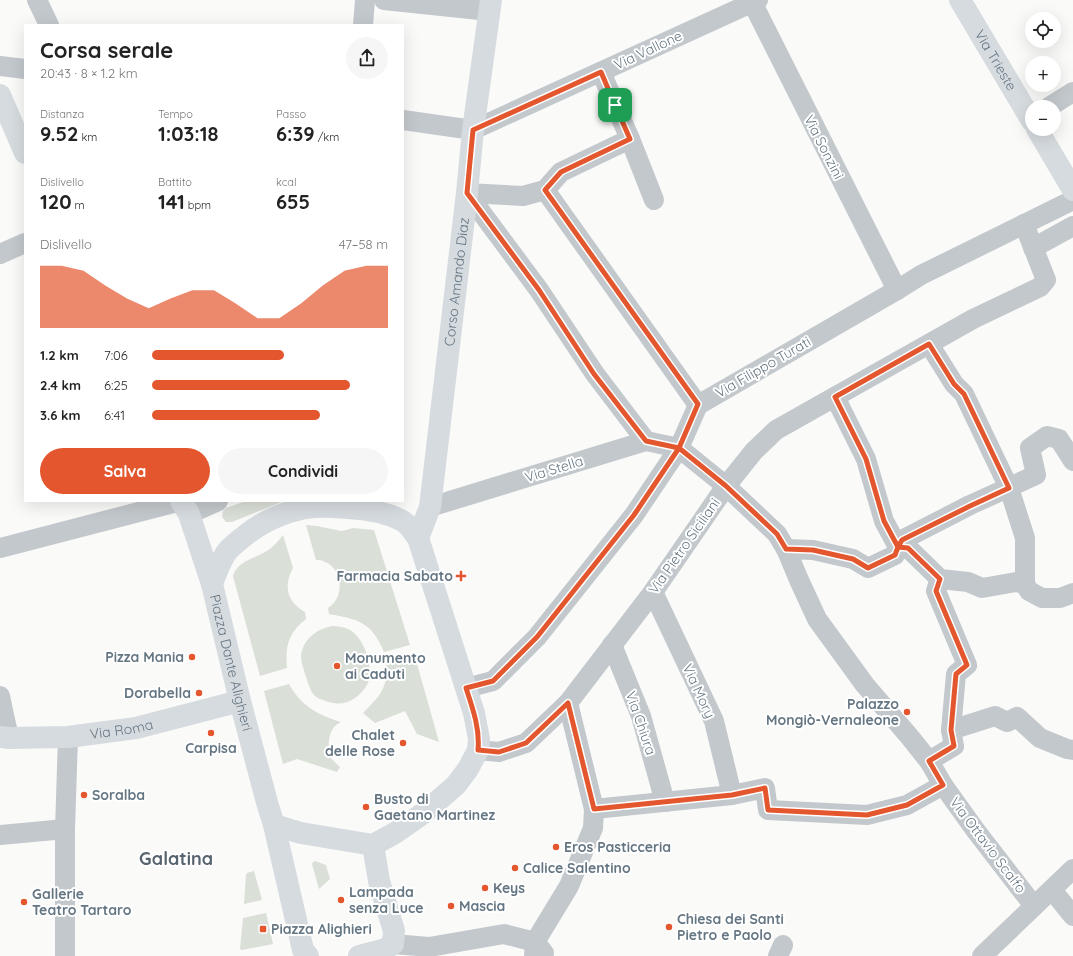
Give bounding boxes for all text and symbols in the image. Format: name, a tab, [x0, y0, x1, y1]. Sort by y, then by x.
map controls	[1025, 12, 1061, 136]
button: locate	[1025, 12, 1061, 48]
street label: Via Vallone	[611, 26, 685, 74]
street label: Via Trieste	[971, 26, 1021, 94]
text: Corsa serale	[40, 36, 173, 64]
button: share	[346, 37, 388, 79]
button: +	[1025, 56, 1061, 92]
text: 20:43 · 8 × 1.2 km	[40, 65, 138, 81]
pin	[598, 88, 632, 122]
icon: arrive	[604, 94, 626, 116]
button: −	[1025, 100, 1061, 136]
text: Distanza	[40, 107, 84, 121]
text: Tempo	[158, 107, 193, 121]
text: Passo	[276, 107, 306, 121]
street label: Via Sonzini	[800, 112, 848, 182]
text: 9.52	[40, 121, 78, 146]
text: 1:03:18	[158, 121, 218, 146]
text: 6:39	[276, 121, 315, 146]
text: km	[78, 130, 97, 144]
text: /km	[315, 130, 339, 144]
text: Dislivello	[40, 175, 84, 189]
text: Battito	[158, 175, 192, 189]
text: kcal	[276, 175, 297, 189]
text: 120	[40, 189, 71, 214]
text: 141	[158, 189, 185, 214]
text: 655	[276, 189, 310, 214]
text: m	[71, 198, 85, 212]
text: bpm	[185, 198, 211, 212]
street label: Corso Amando Diaz	[440, 216, 473, 347]
text: Dislivello	[40, 236, 92, 252]
text: 47–58 m	[339, 236, 388, 252]
street label: Via Filippo Turati	[712, 332, 814, 402]
text: 1.2 km	[40, 347, 79, 363]
text: 7:06	[104, 347, 128, 363]
text: 2.4 km	[40, 377, 81, 393]
text: 6:25	[104, 377, 128, 393]
text: 3.6 km	[40, 407, 80, 423]
text: 6:41	[104, 407, 125, 423]
button: Salva	[40, 448, 210, 494]
button: Condividi	[218, 448, 388, 494]
street label: Via Stella	[523, 452, 585, 486]
street label: Via Pietro Siciliani	[644, 495, 724, 597]
place label: Farmacia Sabato	[336, 567, 453, 585]
marker: Farmacia Sabato	[456, 571, 466, 581]
street label: Piazza Dante Alighieri	[206, 593, 257, 733]
place label: Pizza Mania	[105, 648, 184, 666]
place label: Monumento ai Caduti	[345, 649, 426, 683]
marker: Pizza Mania	[187, 652, 197, 662]
marker: Monumento ai Caduti	[332, 661, 342, 671]
street label: Via Mory	[679, 661, 719, 721]
place label: Dorabella	[124, 684, 191, 702]
marker: Dorabella	[194, 688, 204, 698]
street label: Via Chiura	[622, 689, 660, 757]
place label: Palazzo Mongiò-Vernaleone	[766, 695, 899, 729]
marker: Palazzo Mongiò-Vernaleone	[902, 707, 912, 717]
street label: Via Roma	[89, 715, 155, 743]
place label: Chalet delle Rose	[325, 726, 395, 760]
marker: Carpisa	[206, 728, 216, 738]
marker: Chalet delle Rose	[398, 738, 408, 748]
place label: Carpisa	[185, 739, 237, 757]
place label: Soralba	[92, 786, 145, 804]
marker: Soralba	[79, 790, 89, 800]
place label: Busto di Gaetano Martinez	[374, 790, 495, 824]
street label: Via Ottavio Scalfo	[946, 793, 1030, 897]
marker: Busto di Gaetano Martinez	[361, 802, 371, 812]
place label: Eros Pasticceria	[564, 838, 671, 856]
marker: Eros Pasticceria	[551, 842, 561, 852]
district label: Galatina	[139, 847, 213, 870]
place label: Calice Salentino	[523, 859, 631, 877]
marker: Calice Salentino	[510, 863, 520, 873]
place label: Keys	[493, 879, 525, 897]
place label: Lampada senza Luce	[349, 883, 423, 917]
marker: Keys	[480, 883, 490, 893]
place label: Gallerie Teatro Tartaro	[32, 885, 132, 919]
marker: Lampada senza Luce	[336, 895, 346, 905]
marker: Gallerie Teatro Tartaro	[19, 897, 29, 907]
place label: Mascia	[459, 897, 505, 915]
marker: Mascia	[446, 901, 456, 911]
place label: Chiesa dei Santi Pietro e Paolo	[677, 910, 784, 944]
place label: Piazza Alighieri	[271, 920, 372, 938]
marker: Chiesa dei Santi Pietro e Paolo	[664, 922, 674, 932]
marker: Piazza Alighieri	[258, 924, 268, 934]

